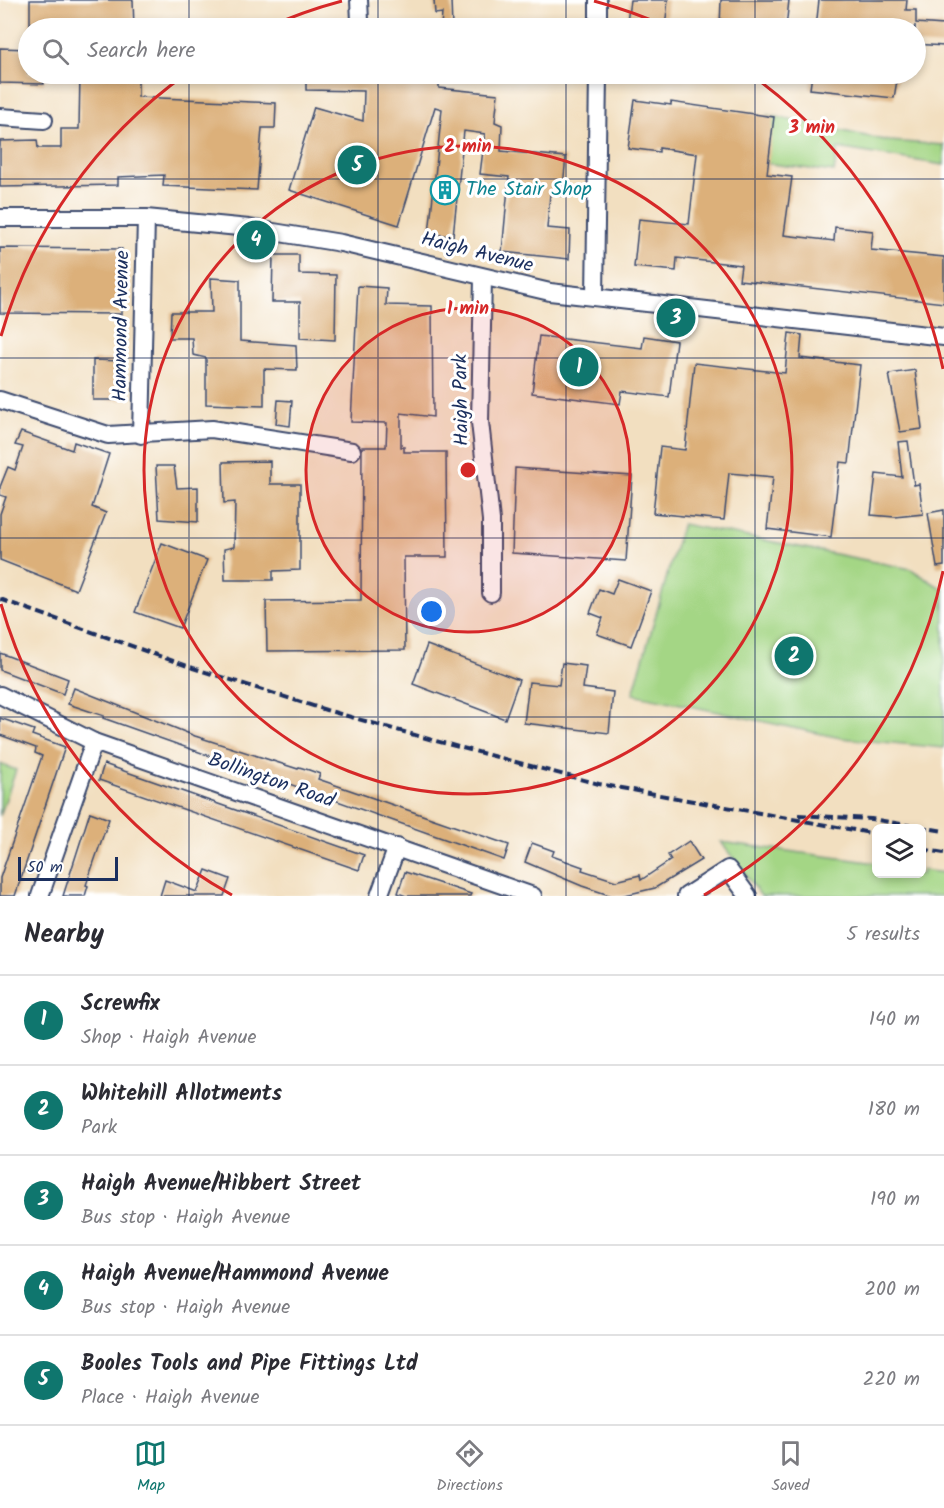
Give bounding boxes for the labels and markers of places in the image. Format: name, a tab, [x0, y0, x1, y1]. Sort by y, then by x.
pin: 5	[338, 142, 376, 188]
building icon: The Stair Shop	[429, 174, 461, 206]
place label: The Stair Shop	[466, 174, 592, 206]
pin: 4	[236, 218, 276, 262]
pin: 3	[656, 296, 696, 340]
pin: 1	[560, 344, 598, 389]
centre of rings	[458, 460, 478, 480]
pin: 2	[774, 634, 814, 678]

